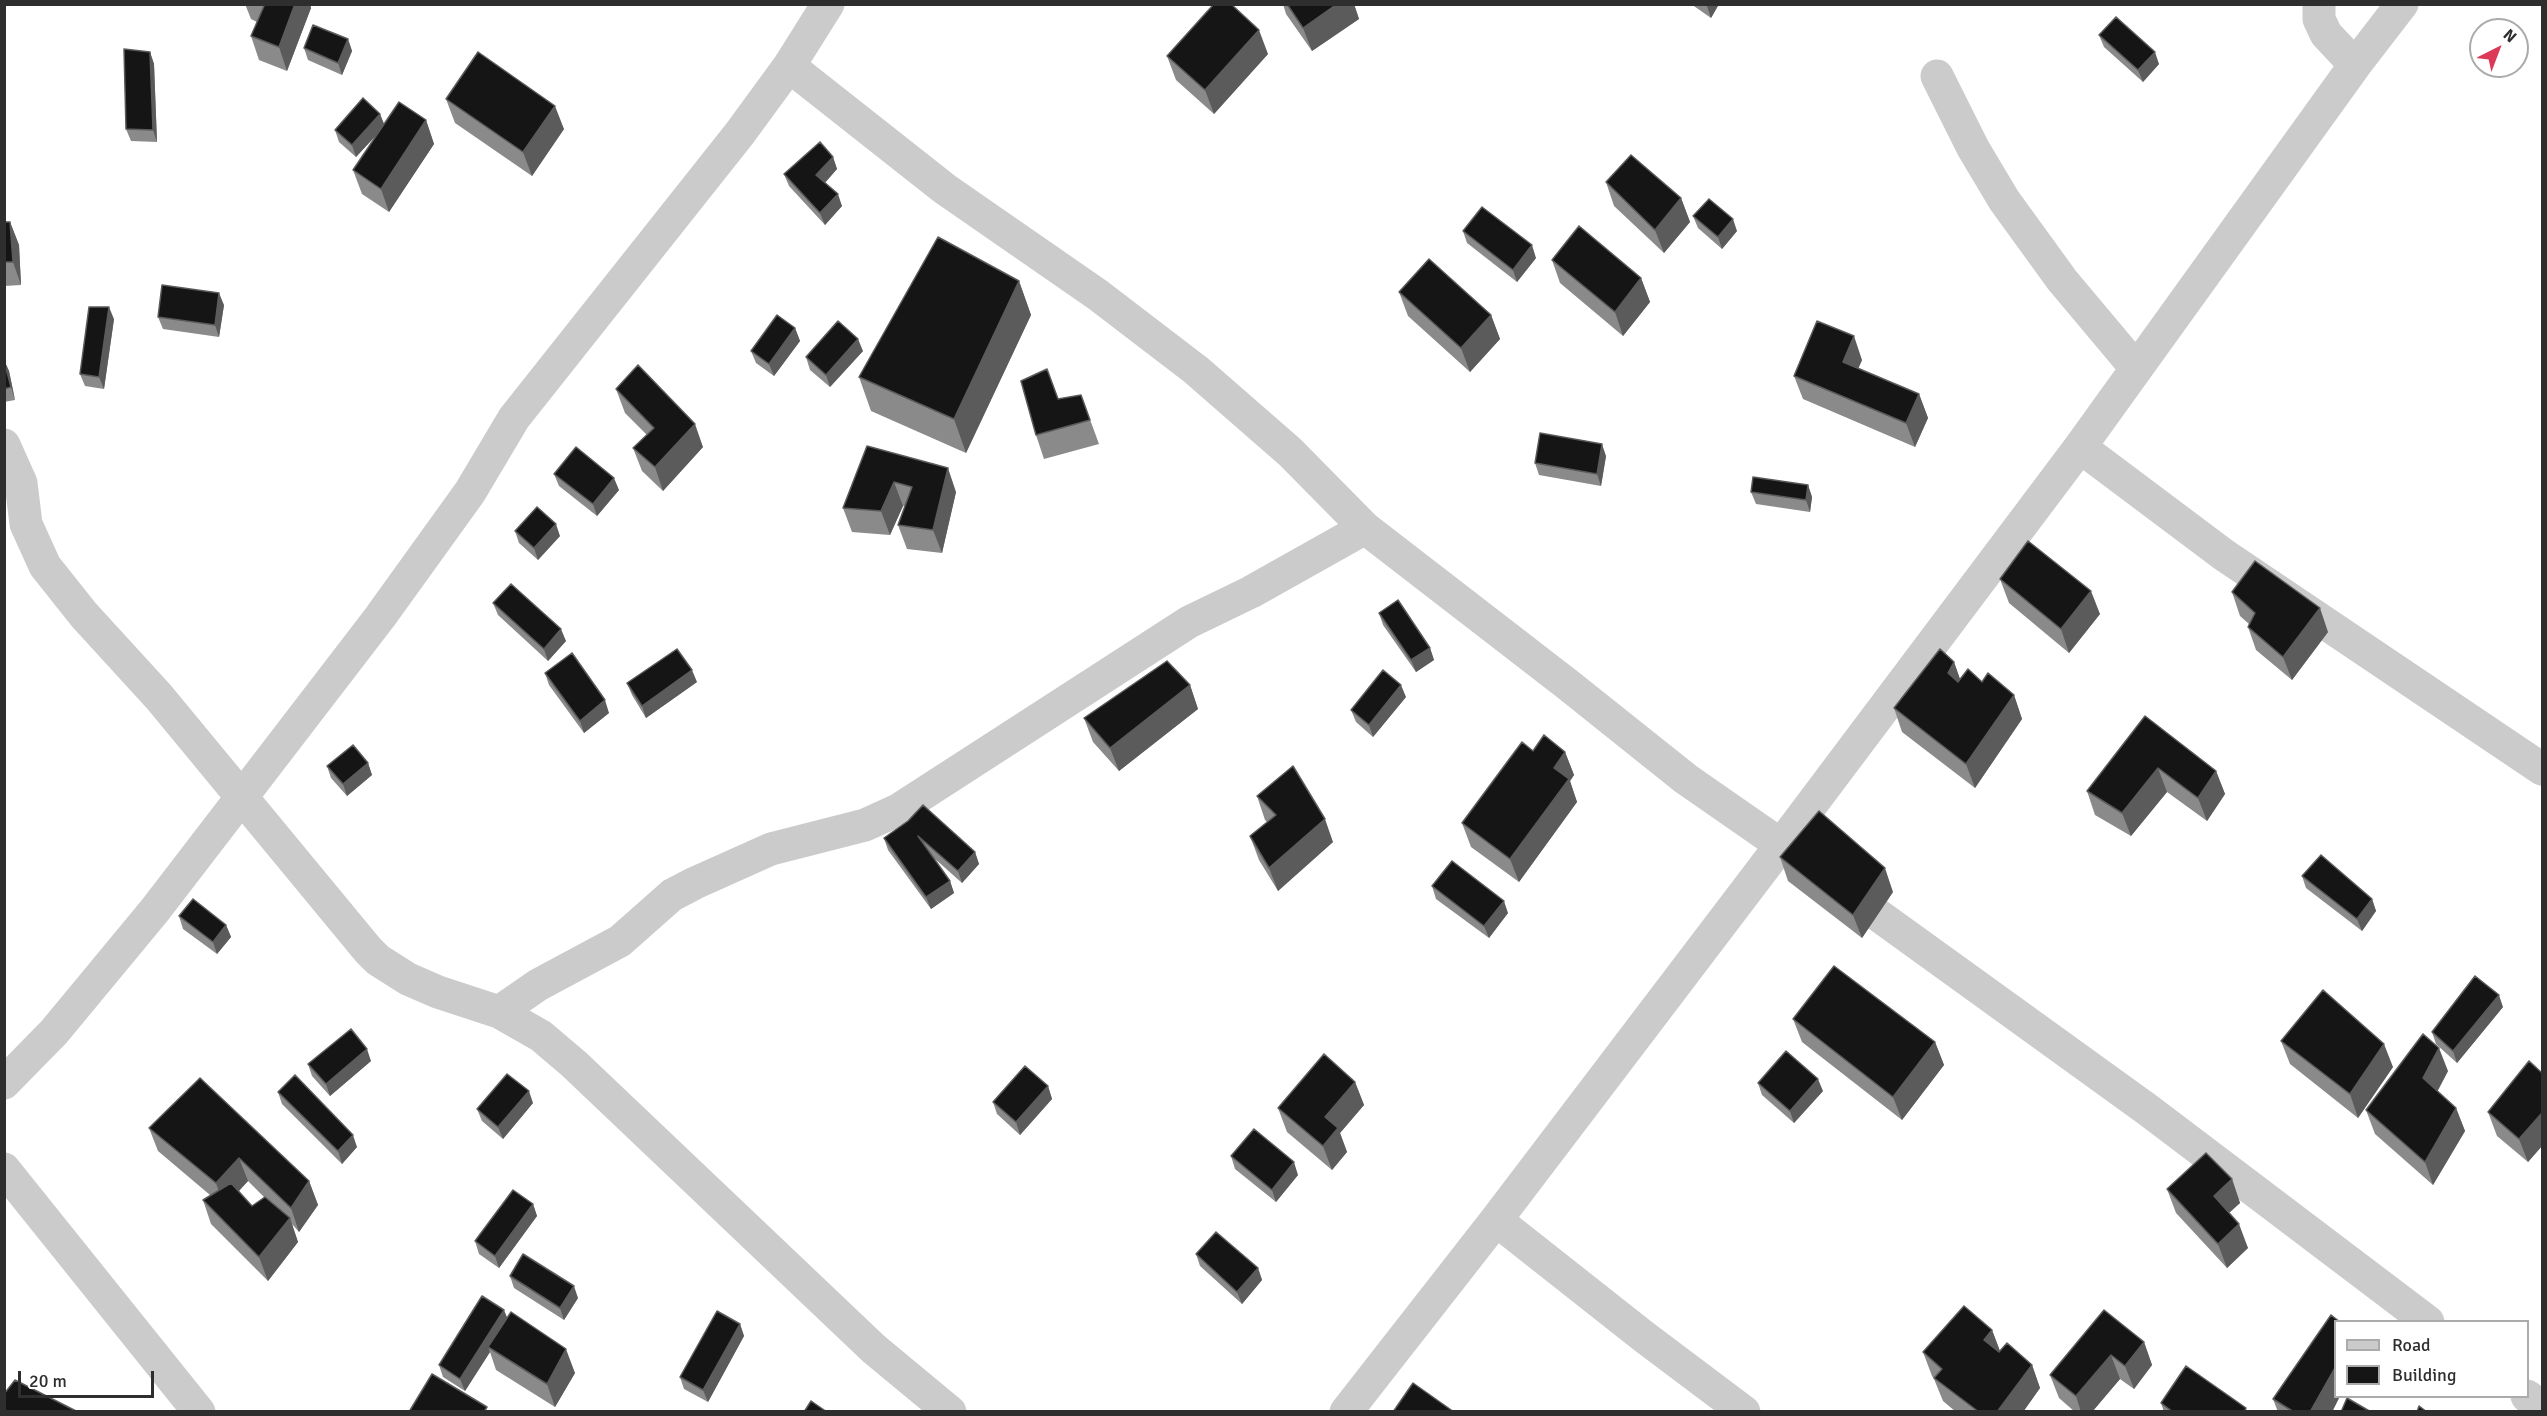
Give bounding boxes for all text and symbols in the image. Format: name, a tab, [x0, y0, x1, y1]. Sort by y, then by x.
north arrow	[2469, 18, 2529, 78]
text: N	[2499, 25, 2521, 47]
legend	[2334, 1320, 2529, 1398]
text: Road	[2392, 1334, 2431, 1356]
scale bar	[21, 1359, 158, 1397]
text: Building	[2392, 1364, 2456, 1386]
text: 20 m	[29, 1370, 67, 1392]

